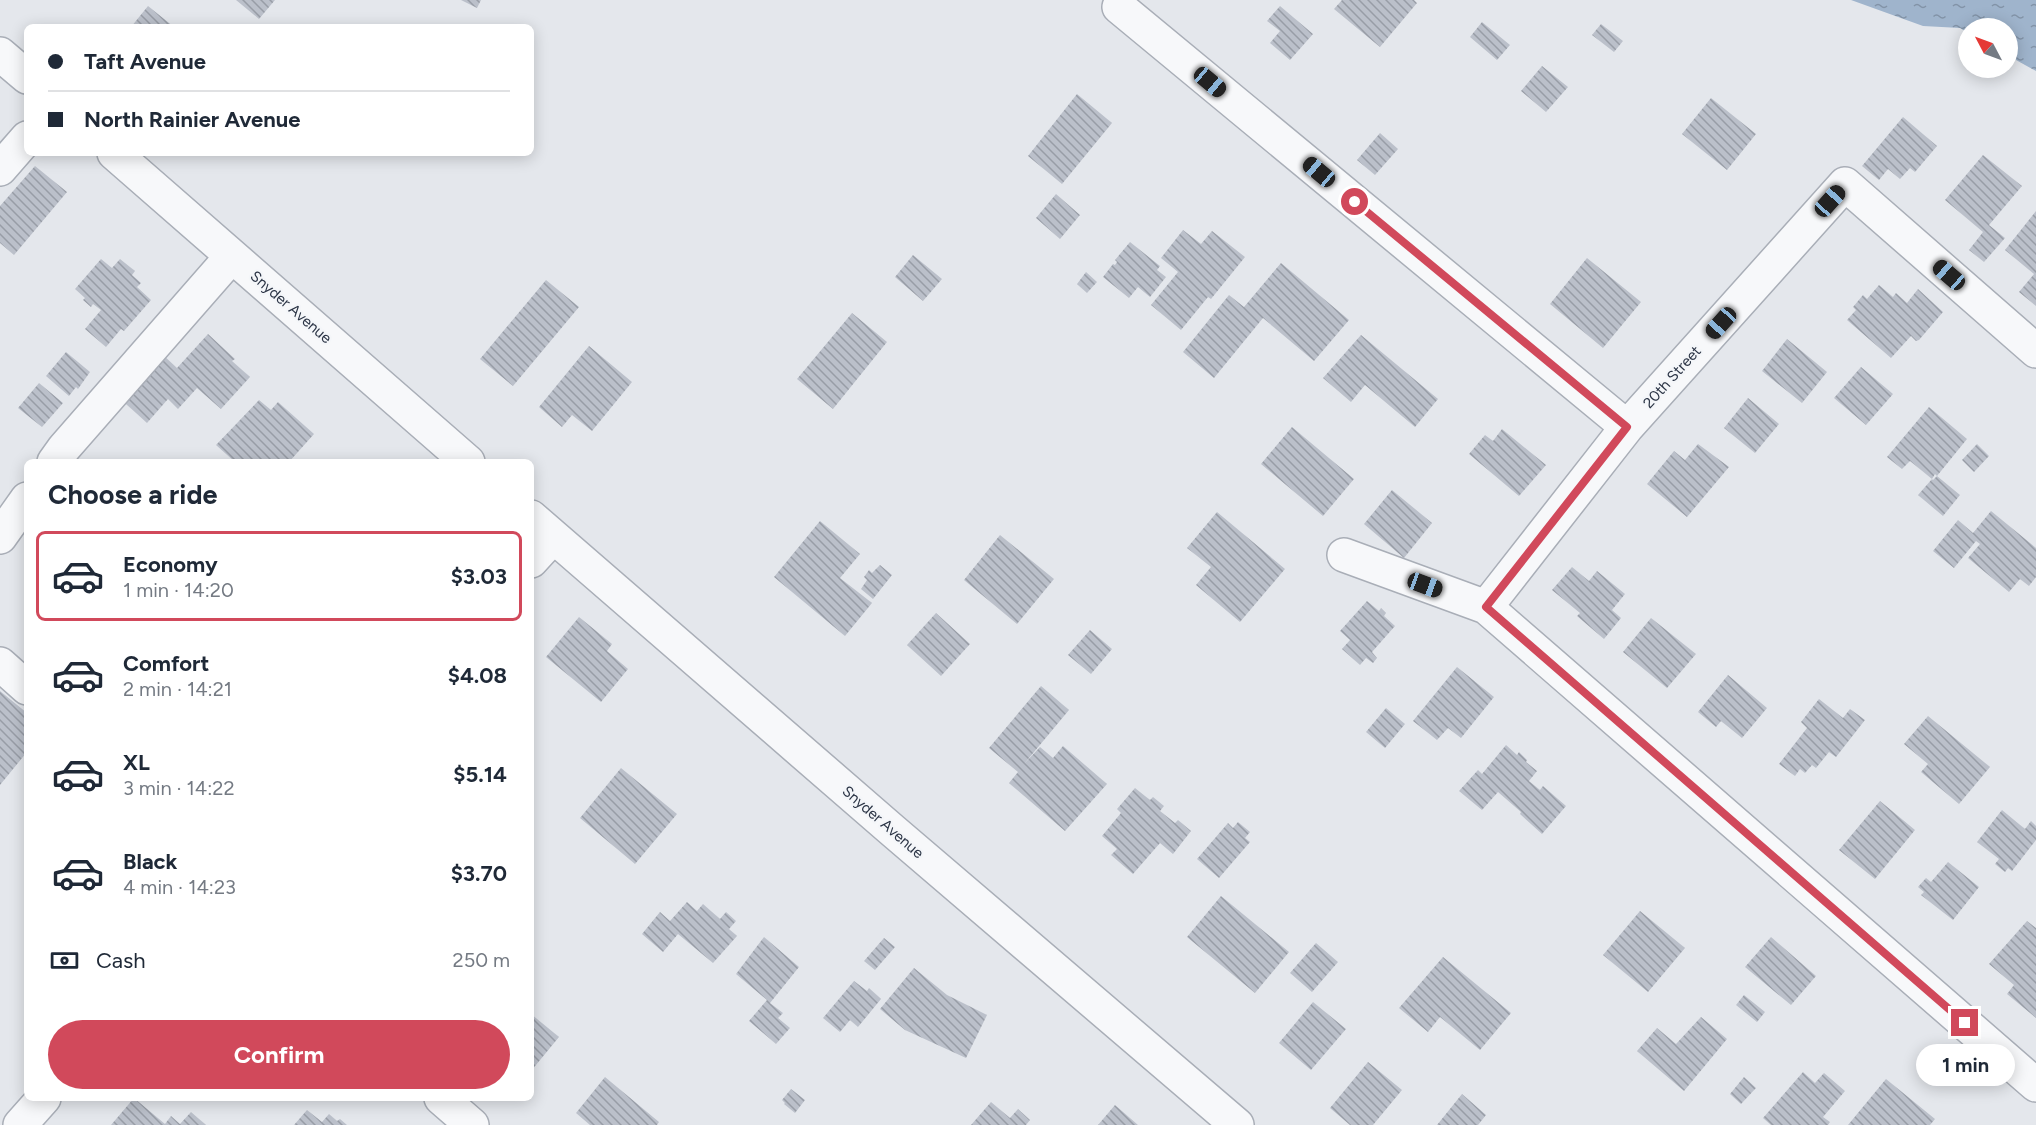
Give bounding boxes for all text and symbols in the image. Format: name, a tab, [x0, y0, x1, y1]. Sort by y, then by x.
north arrow	[1958, 18, 2018, 78]
map controls	[1958, 18, 2018, 78]
text: Taft Avenue	[84, 48, 206, 75]
car	[1190, 64, 1230, 100]
text: North Rainier Avenue	[84, 106, 300, 133]
car	[1299, 154, 1339, 190]
car	[1811, 182, 1849, 220]
route start	[1341, 188, 1368, 215]
car	[1930, 256, 1968, 294]
street label: Snyder Avenue	[247, 267, 335, 347]
car	[1702, 304, 1740, 342]
street label: 20th Street	[1639, 342, 1705, 412]
text: Choose a ride	[48, 478, 217, 511]
icon: car	[51, 549, 105, 603]
text: Economy	[123, 551, 218, 578]
text: $3.03	[451, 563, 507, 590]
car	[1405, 570, 1445, 600]
text: 1 min · 14:20	[123, 578, 234, 602]
icon: car	[51, 648, 105, 702]
text: Comfort	[123, 650, 209, 677]
text: $4.08	[448, 662, 507, 689]
text: 2 min · 14:21	[123, 677, 232, 701]
icon: car	[51, 747, 105, 801]
text: XL	[123, 749, 150, 776]
text: $5.14	[453, 761, 507, 788]
text: 3 min · 14:22	[123, 776, 235, 800]
street label: Snyder Avenue	[839, 782, 927, 862]
icon: car	[51, 846, 105, 900]
text: Black	[123, 848, 177, 875]
text: $3.70	[451, 860, 507, 887]
text: 4 min · 14:23	[123, 875, 236, 899]
icon: cash	[48, 944, 81, 977]
text: Cash	[96, 947, 146, 974]
text: 250 m	[453, 948, 510, 972]
route end	[1951, 1009, 1978, 1036]
button: Confirm	[48, 1020, 510, 1089]
callout: 1 min	[1916, 1044, 2014, 1086]
text: 1 min	[1942, 1053, 1989, 1077]

